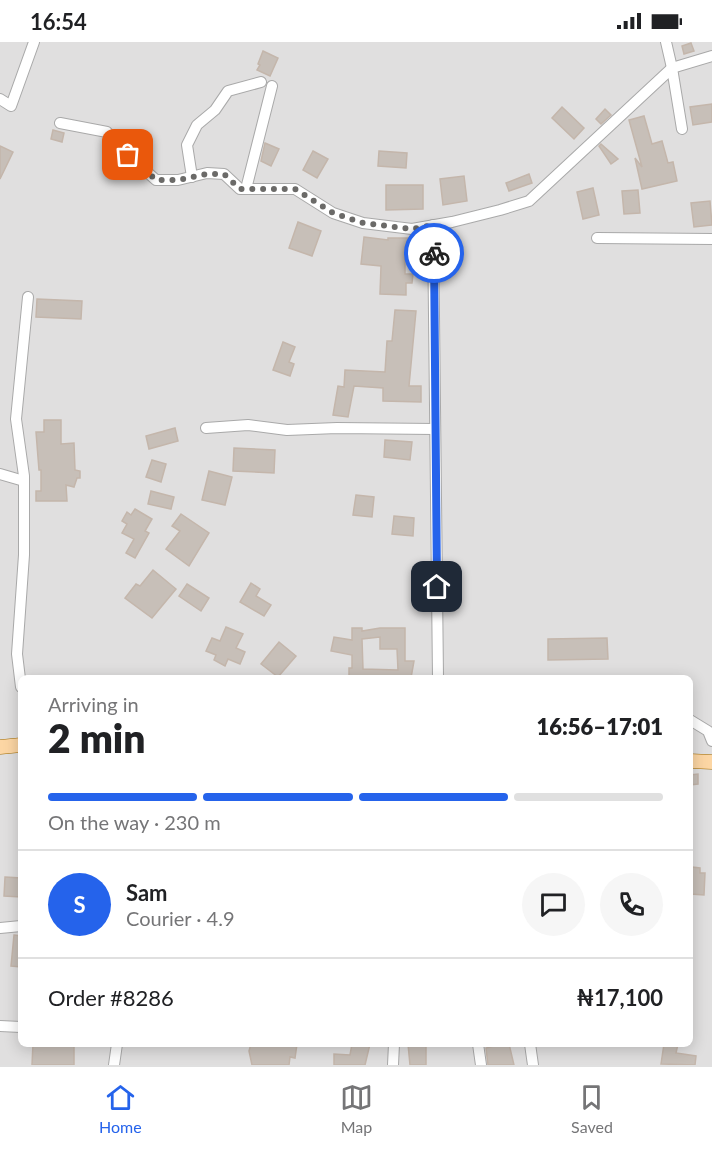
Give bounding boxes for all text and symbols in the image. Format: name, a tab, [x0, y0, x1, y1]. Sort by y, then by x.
text: 16:54	[30, 8, 87, 35]
pin	[102, 129, 153, 180]
icon: bag	[111, 138, 144, 171]
courier	[404, 223, 464, 283]
icon: bike	[418, 237, 451, 270]
pin	[411, 561, 462, 612]
icon: home	[420, 570, 453, 603]
text: Arriving in	[48, 692, 139, 716]
text: 16:56–17:01	[537, 713, 663, 740]
text: 2 min	[48, 715, 145, 761]
text: On the way · 230 m	[48, 810, 221, 834]
button: chat	[522, 873, 585, 936]
button: phone	[600, 873, 663, 936]
text: Sam	[126, 879, 168, 906]
text: S	[73, 891, 86, 918]
text: Courier · 4.9	[126, 906, 235, 930]
text: Order #8286	[48, 984, 174, 1011]
text: ₦17,100	[576, 984, 663, 1011]
tab: Home	[99, 1081, 142, 1136]
tab: Map	[340, 1081, 373, 1136]
tab: Saved	[571, 1081, 613, 1136]

